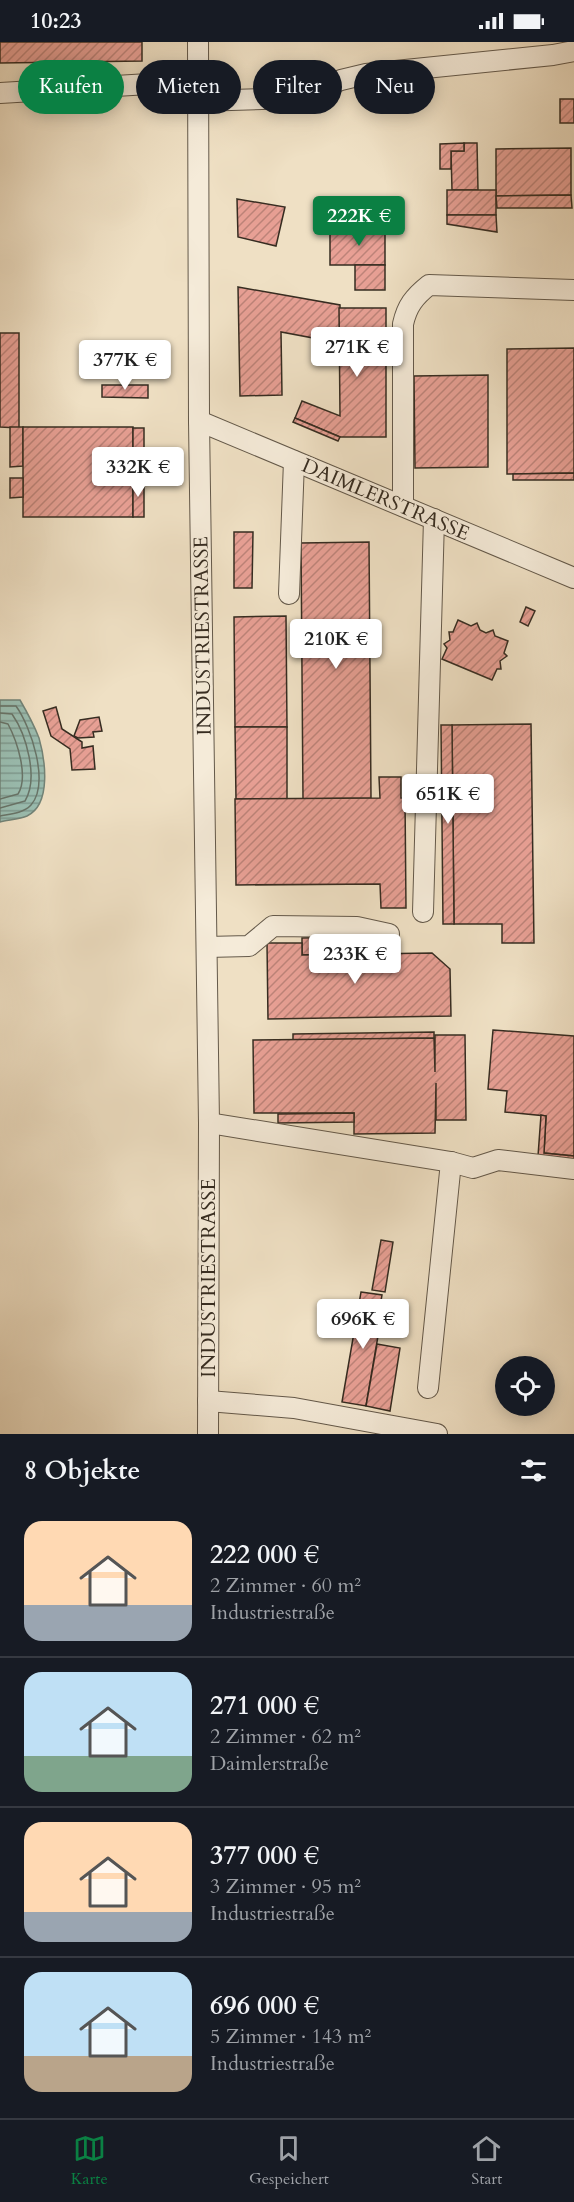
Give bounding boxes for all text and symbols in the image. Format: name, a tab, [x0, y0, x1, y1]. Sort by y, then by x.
text: 10:23	[30, 6, 81, 36]
chip: Kaufen	[18, 60, 124, 114]
chip: Mieten	[136, 60, 241, 114]
chip: Filter	[253, 60, 342, 114]
chip: Neu	[354, 60, 435, 114]
pin: 222K €	[310, 196, 408, 247]
text: 222K €	[327, 202, 391, 229]
pin: 271K €	[308, 327, 406, 378]
text: 271K €	[325, 333, 389, 360]
pin: 377K €	[76, 340, 174, 391]
text: 377K €	[93, 346, 157, 373]
pin: 332K €	[89, 447, 187, 498]
street label: DAIMLERSTRASSE	[298, 452, 474, 547]
text: 332K €	[106, 453, 170, 480]
street label: INDUSTRIESTRASSE	[187, 536, 218, 736]
pin: 210K €	[287, 619, 385, 670]
text: 210K €	[304, 625, 368, 652]
pin: 651K €	[399, 774, 497, 825]
text: 651K €	[416, 780, 480, 807]
pin: 233K €	[306, 934, 404, 985]
text: 233K €	[323, 940, 387, 967]
street label: INDUSTRIESTRASSE	[195, 1178, 222, 1378]
pin: 696K €	[314, 1299, 412, 1350]
text: 696K €	[331, 1305, 395, 1332]
map controls	[495, 1356, 555, 1416]
button: locate	[495, 1356, 555, 1416]
text: 8 Objekte	[24, 1453, 140, 1488]
icon: filters	[517, 1454, 550, 1487]
text: 222 000 €	[210, 1537, 319, 1572]
icon: home	[72, 1545, 144, 1617]
text: 2 Zimmer · 60 m²	[210, 1572, 361, 1599]
text: Industriestraße	[210, 1599, 335, 1626]
text: 271 000 €	[210, 1688, 319, 1723]
icon: home	[72, 1696, 144, 1768]
text: 2 Zimmer · 62 m²	[210, 1723, 361, 1750]
text: Daimlerstraße	[210, 1750, 329, 1777]
text: 377 000 €	[210, 1838, 319, 1873]
icon: home	[72, 1846, 144, 1918]
text: 3 Zimmer · 95 m²	[210, 1873, 361, 1900]
text: Industriestraße	[210, 1900, 335, 1927]
text: 696 000 €	[210, 1988, 319, 2023]
icon: home	[72, 1996, 144, 2068]
text: 5 Zimmer · 143 m²	[210, 2023, 371, 2050]
text: Industriestraße	[210, 2050, 335, 2077]
tab: Karte	[71, 2132, 108, 2190]
tab: Gespeichert	[249, 2132, 329, 2190]
tab: Start	[470, 2132, 503, 2190]

